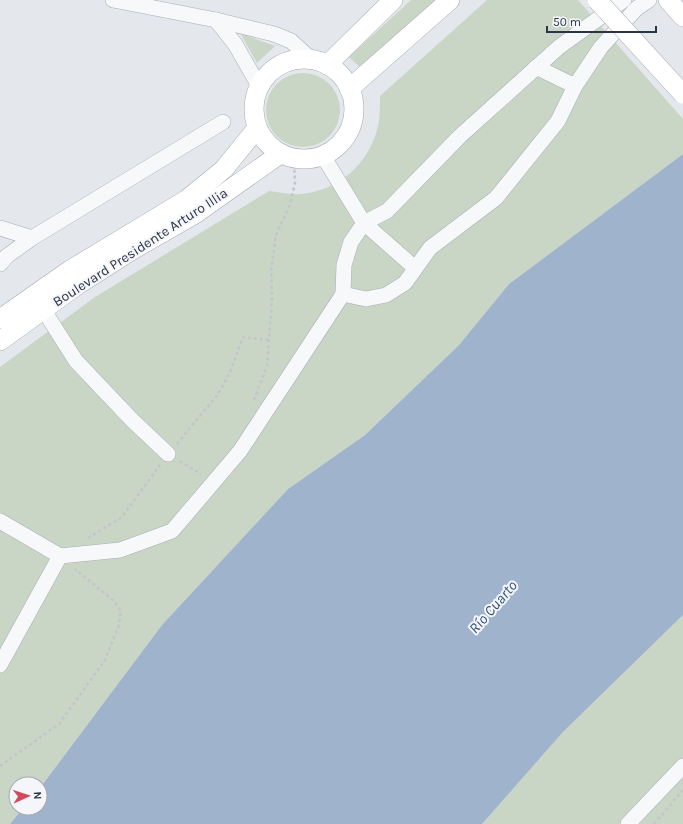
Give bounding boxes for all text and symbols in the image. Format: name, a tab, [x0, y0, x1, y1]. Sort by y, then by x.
scale bar	[547, 8, 656, 34]
text: 50 m	[553, 15, 581, 29]
street label: Boulevard Presidente Arturo Illia	[50, 184, 231, 310]
water label: Río Cuarto	[465, 576, 521, 637]
north arrow	[8, 776, 48, 816]
text: N	[31, 791, 44, 800]

